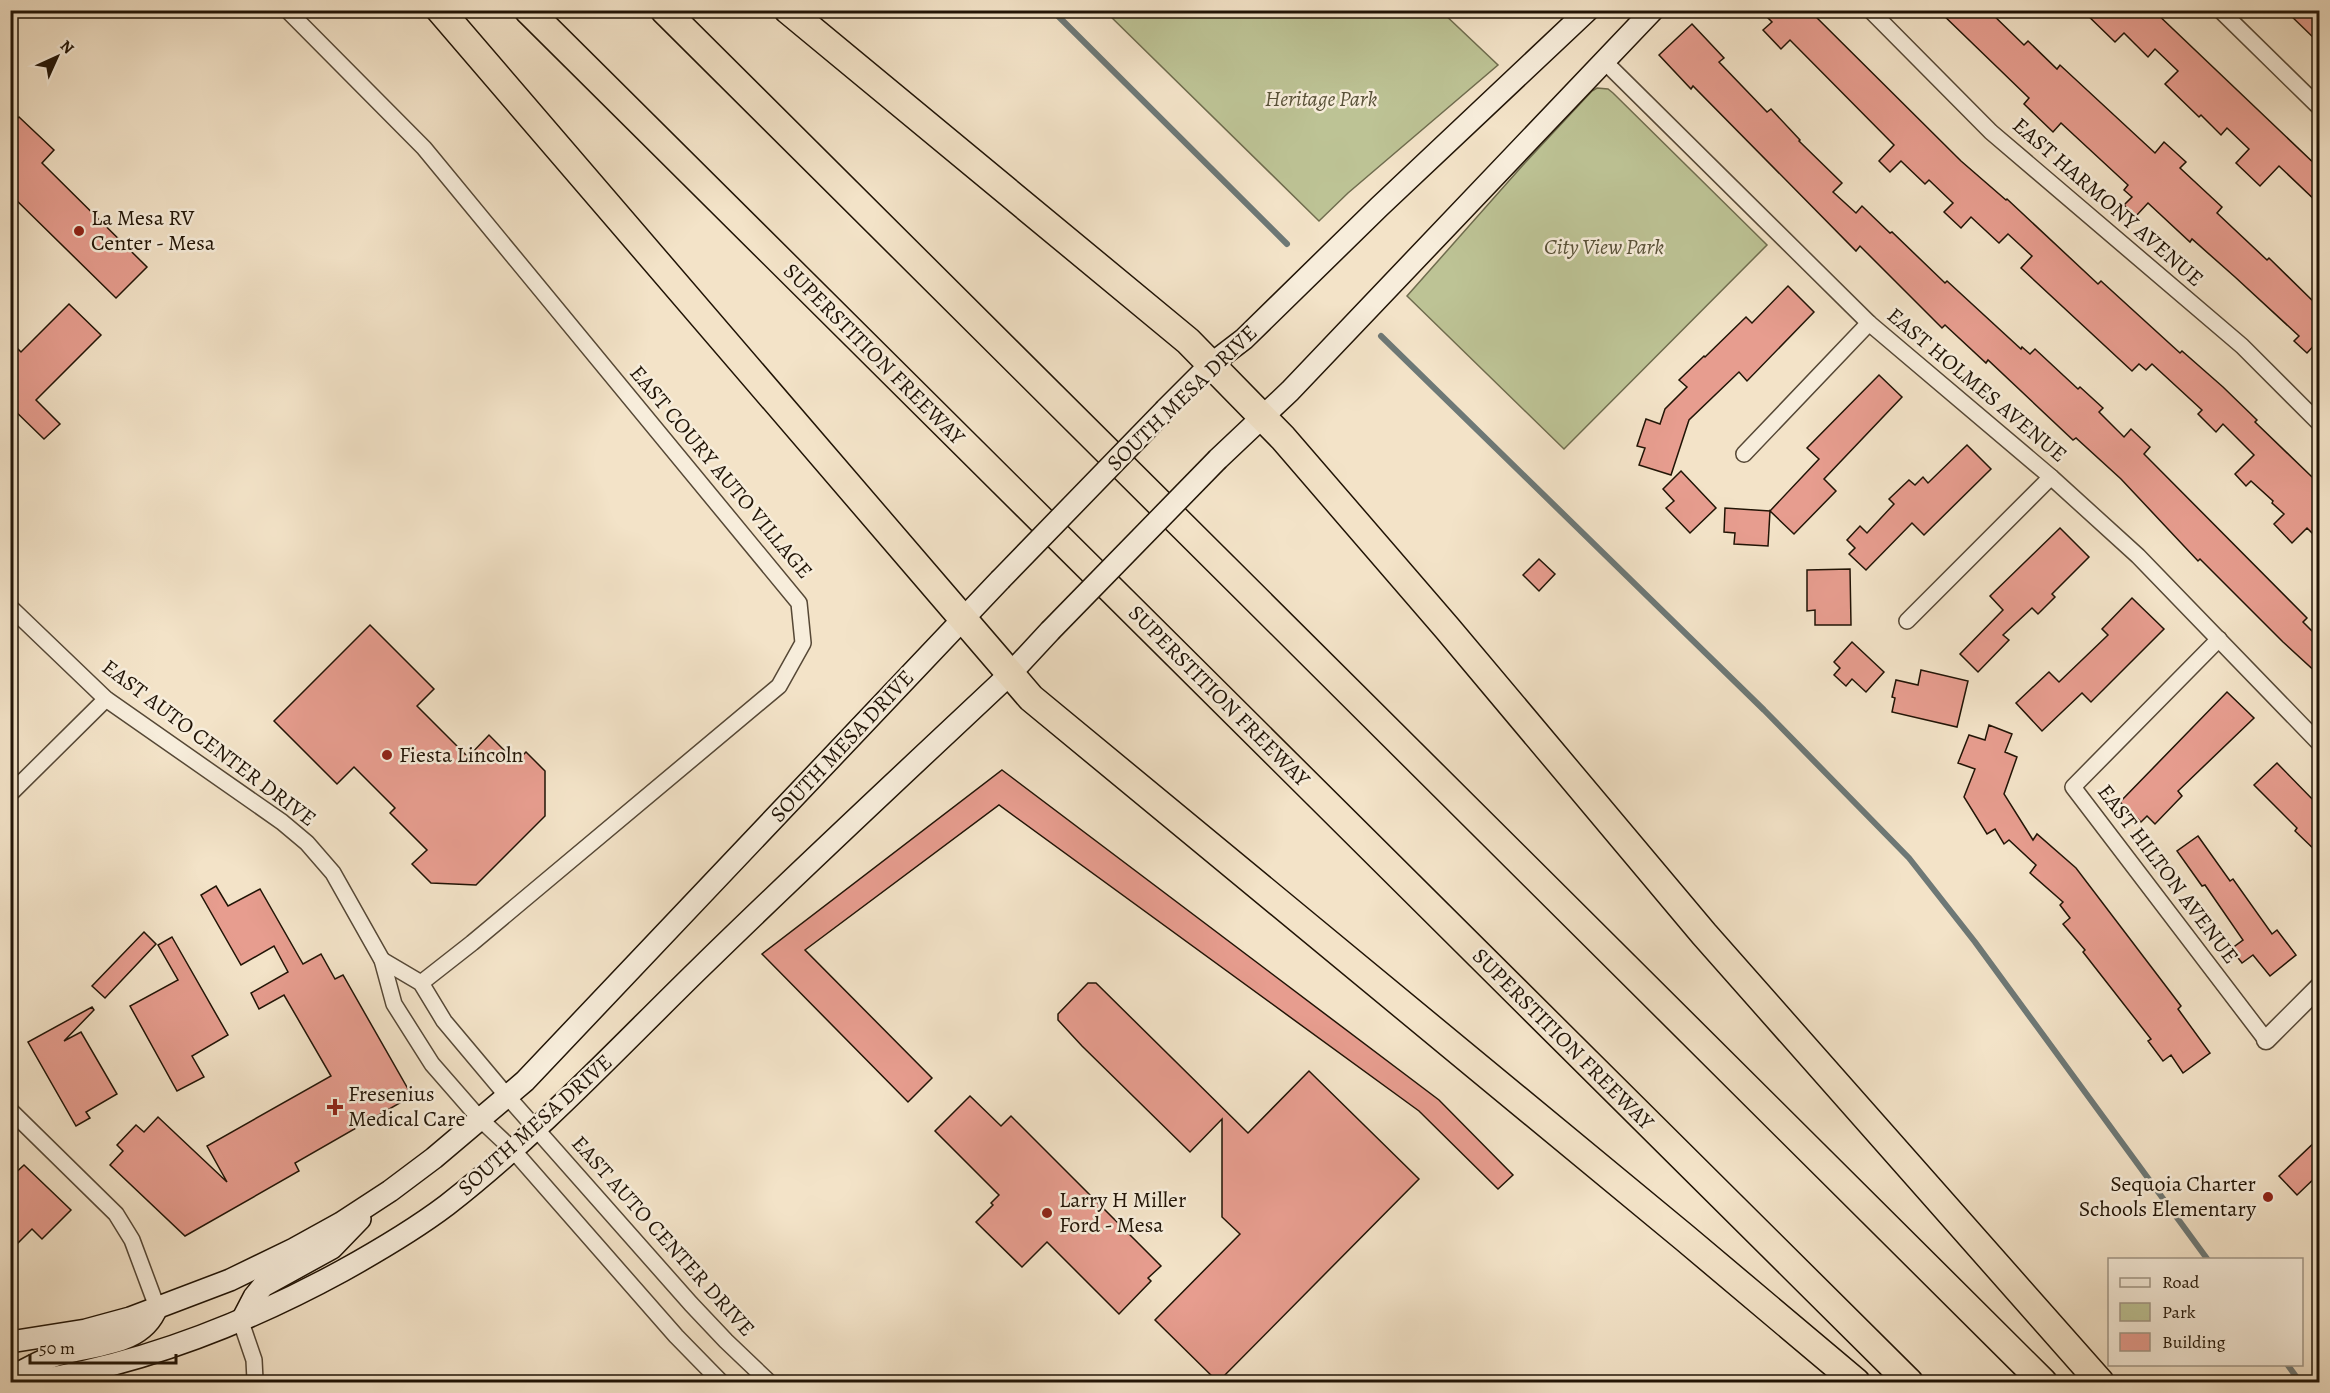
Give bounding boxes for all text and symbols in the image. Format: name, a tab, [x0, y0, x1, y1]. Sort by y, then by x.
north arrow	[27, 27, 87, 87]
text: N	[55, 35, 79, 59]
park label: Heritage Park	[1265, 84, 1377, 114]
street label: EAST HARMONY AVENUE	[2006, 111, 2210, 293]
place label: La Mesa RV Center - Mesa	[91, 203, 216, 258]
marker: La Mesa RV Center - Mesa	[72, 224, 86, 238]
park label: City View Park	[1544, 232, 1664, 262]
street label: SUPERSTITION FREEWAY	[776, 256, 972, 452]
street label: EAST HOLMES AVENUE	[1881, 301, 2073, 469]
street label: SOUTH MESA DRIVE	[1100, 318, 1264, 478]
street label: EAST COURY AUTO VILLAGE	[623, 359, 819, 585]
street label: SUPERSTITION FREEWAY	[1121, 598, 1317, 794]
street label: EAST AUTO CENTER DRIVE	[96, 652, 322, 834]
street label: SOUTH MESA DRIVE	[763, 663, 921, 829]
place label: Fiesta Lincoln	[399, 740, 523, 770]
marker: Fiesta Lincoln	[380, 748, 394, 762]
street label: EAST HILTON AVENUE	[2090, 778, 2246, 970]
street label: SUPERSTITION FREEWAY	[1465, 941, 1661, 1137]
street label: SOUTH MESA DRIVE	[451, 1047, 619, 1203]
place label: Fresenius Medical Care	[348, 1079, 465, 1134]
marker: Fresenius Medical Care	[326, 1098, 344, 1116]
street label: EAST AUTO CENTER DRIVE	[565, 1129, 761, 1343]
place label: Sequoia Charter Schools Elementary	[2079, 1169, 2256, 1224]
place label: Larry H Miller Ford - Mesa	[1059, 1185, 1186, 1240]
marker: Sequoia Charter Schools Elementary	[2261, 1190, 2275, 1204]
marker: Larry H Miller Ford - Mesa	[1040, 1206, 1054, 1220]
legend	[2108, 1258, 2303, 1366]
text: Road	[2162, 1270, 2200, 1294]
text: Park	[2162, 1300, 2196, 1324]
scale bar	[30, 1327, 176, 1365]
text: Building	[2162, 1330, 2226, 1354]
text: 50 m	[39, 1336, 75, 1360]

